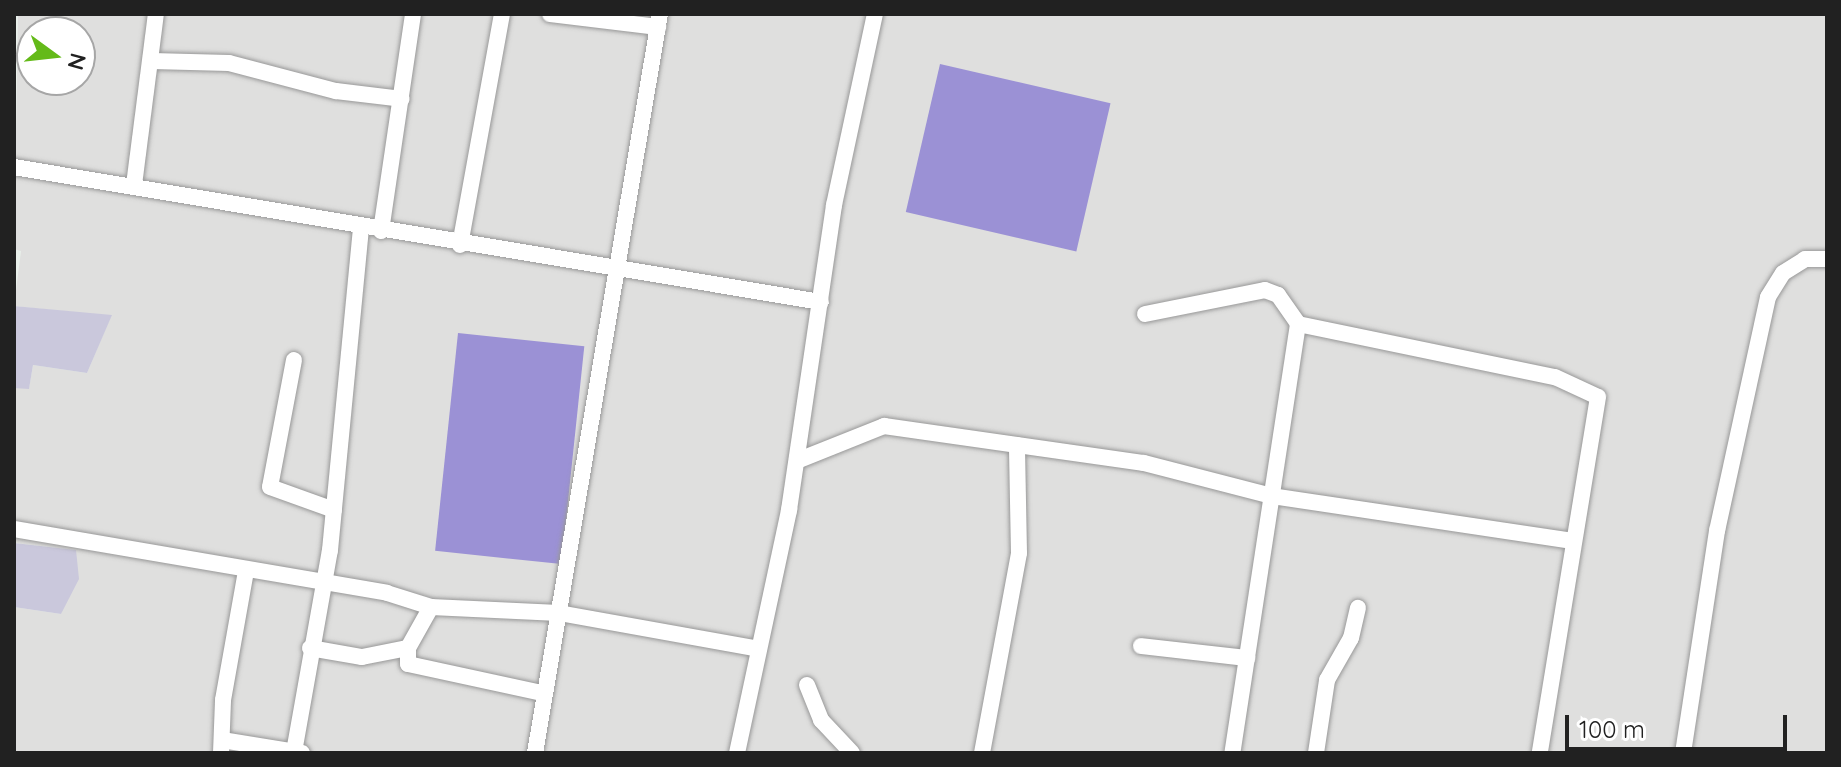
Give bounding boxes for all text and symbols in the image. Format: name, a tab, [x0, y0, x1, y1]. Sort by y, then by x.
north arrow	[16, 16, 96, 96]
text: N	[62, 50, 93, 73]
scale bar	[1569, 699, 1791, 749]
text: 100 m	[1579, 714, 1645, 744]

